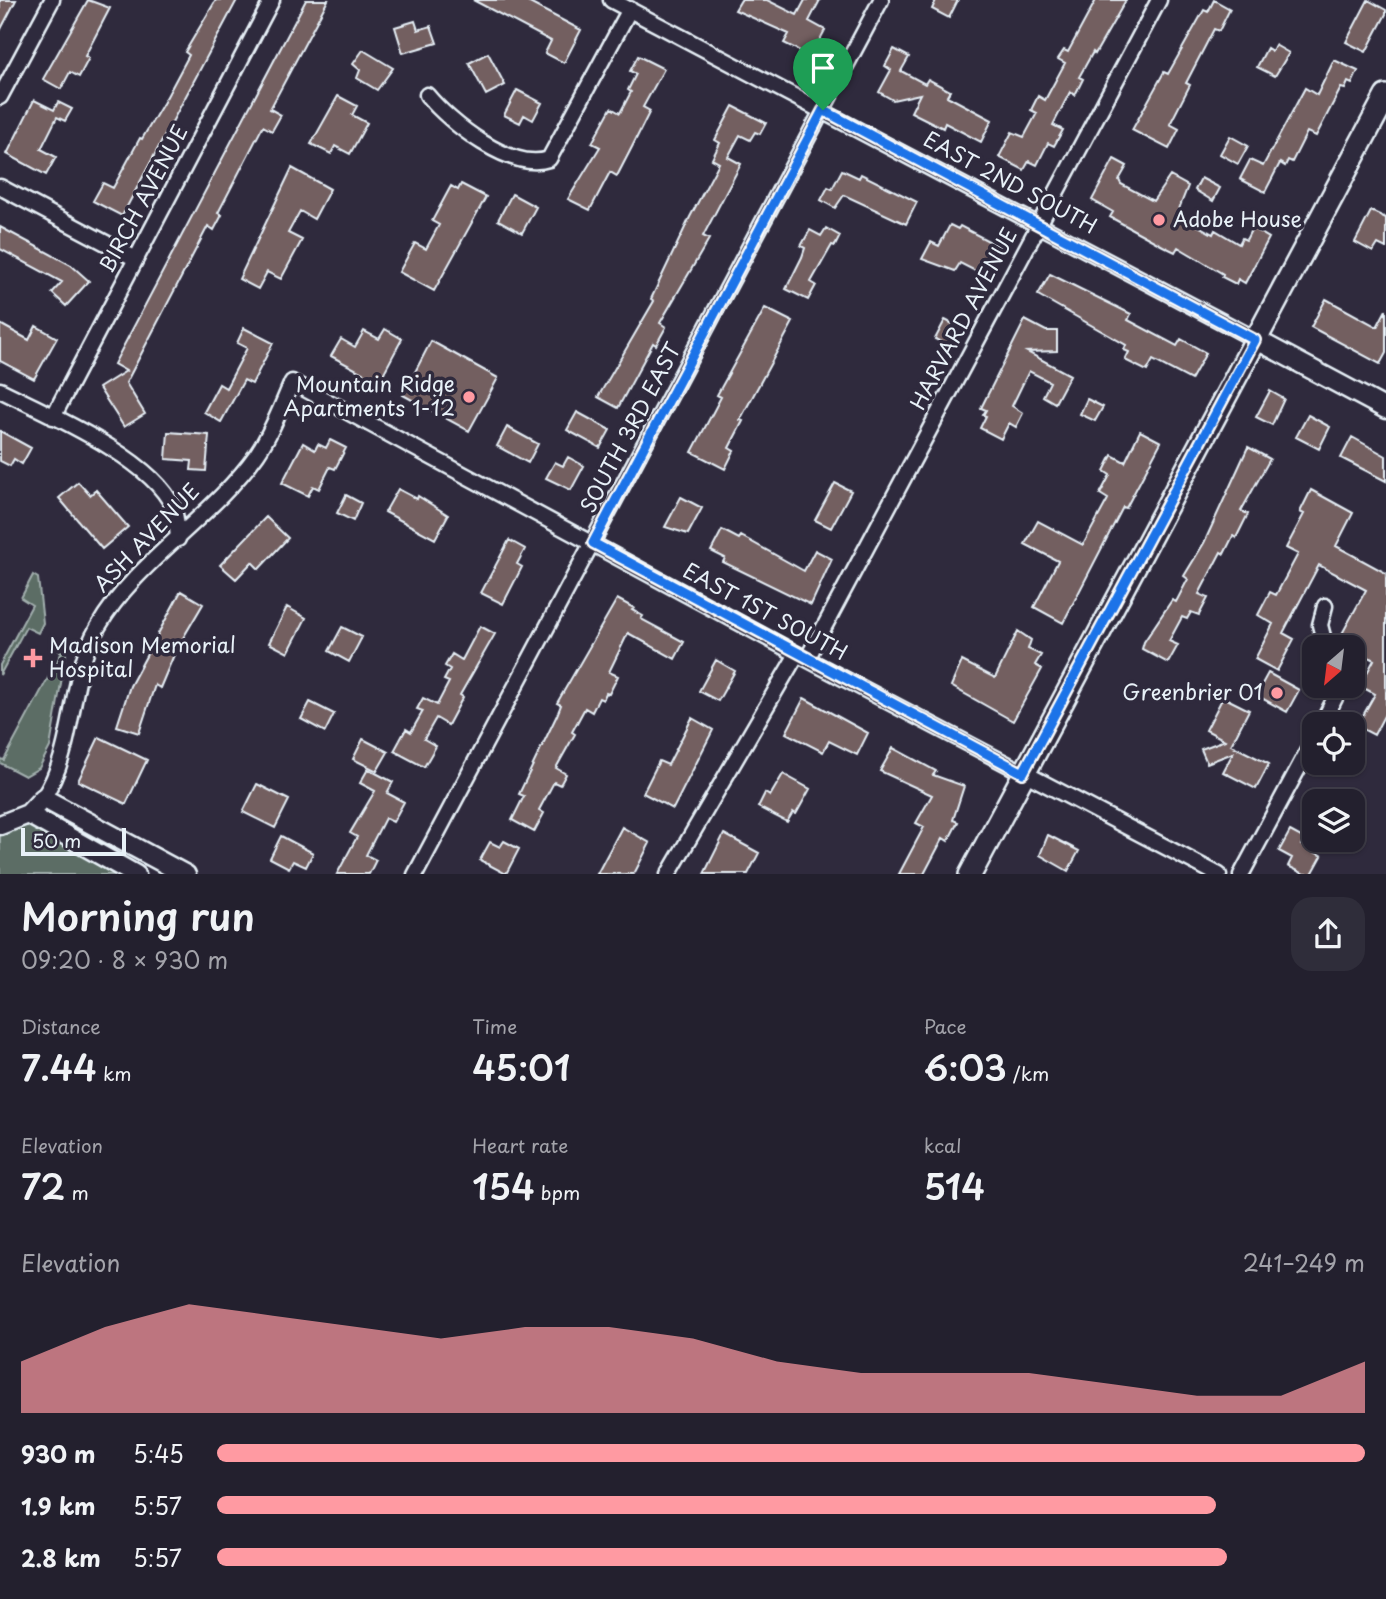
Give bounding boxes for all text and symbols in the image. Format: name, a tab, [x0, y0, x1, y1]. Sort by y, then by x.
pin	[793, 38, 853, 110]
icon: arrive	[804, 49, 842, 87]
street label: BIRCH AVENUE	[90, 118, 195, 278]
street label: EAST 2ND SOUTH	[919, 122, 1103, 240]
place label: Adobe House	[1173, 202, 1302, 234]
marker: Adobe House	[1151, 212, 1167, 228]
street label: HARVARD AVENUE	[901, 221, 1024, 415]
street label: SOUTH 3RD EAST	[571, 336, 688, 518]
place label: Mountain Ridge Apartments 1-12	[283, 367, 455, 423]
marker: Mountain Ridge Apartments 1-12	[461, 389, 477, 405]
street label: ASH AVENUE	[85, 475, 206, 598]
street label: EAST 1ST SOUTH	[678, 553, 854, 667]
place label: Madison Memorial Hospital	[49, 628, 236, 684]
north arrow	[1302, 635, 1365, 698]
map controls	[1302, 635, 1365, 852]
marker: Madison Memorial Hospital	[23, 648, 43, 668]
place label: Greenbrier 01	[1122, 675, 1263, 707]
marker: Greenbrier 01	[1269, 685, 1285, 701]
button: locate	[1302, 712, 1365, 775]
button: layers	[1302, 789, 1365, 852]
scale bar	[21, 825, 126, 857]
text: 50 m	[32, 826, 81, 854]
text: Morning run	[21, 887, 255, 944]
button: share	[1291, 897, 1365, 971]
text: 09:20 · 8 × 930 m	[21, 942, 228, 977]
text: Distance	[21, 1012, 101, 1040]
text: Time	[472, 1012, 517, 1040]
text: Pace	[924, 1012, 967, 1040]
text: 7.44	[21, 1040, 97, 1093]
text: 45:01	[472, 1040, 570, 1093]
text: 6:03	[924, 1040, 1007, 1093]
text: km	[97, 1059, 132, 1087]
text: /km	[1007, 1059, 1049, 1087]
text: Elevation	[21, 1131, 103, 1159]
text: Heart rate	[472, 1131, 568, 1159]
text: kcal	[924, 1131, 962, 1159]
text: 72	[21, 1159, 65, 1212]
text: 154	[472, 1159, 535, 1212]
text: 514	[924, 1159, 985, 1212]
text: m	[65, 1178, 89, 1206]
text: bpm	[535, 1178, 580, 1206]
text: Elevation	[21, 1245, 120, 1280]
text: 241–249 m	[1243, 1245, 1365, 1280]
text: 930 m	[21, 1436, 96, 1471]
text: 5:45	[133, 1436, 184, 1471]
text: 1.9 km	[21, 1488, 95, 1523]
text: 5:57	[133, 1488, 182, 1523]
text: 2.8 km	[21, 1540, 101, 1575]
text: 5:57	[133, 1540, 182, 1575]

